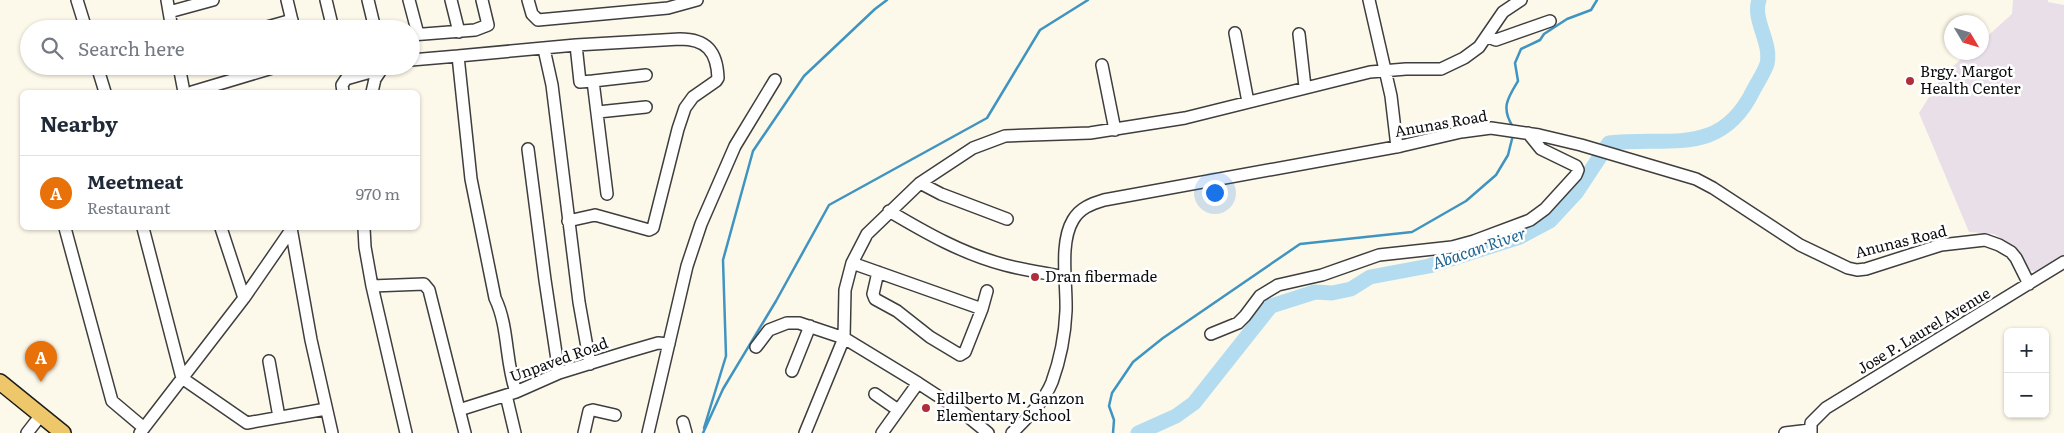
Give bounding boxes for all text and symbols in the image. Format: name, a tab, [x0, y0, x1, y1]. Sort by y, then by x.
north arrow	[1944, 15, 1989, 60]
search box	[20, 20, 420, 75]
icon: search	[38, 34, 66, 62]
text: Search here	[78, 34, 185, 62]
place label: Brgy. Margot Health Center	[1920, 59, 2021, 99]
marker: Brgy. Margot Health Center	[1904, 75, 1916, 87]
street label: Anunas Road	[1393, 103, 1489, 142]
text: Nearby	[40, 107, 118, 138]
text: Meetmeat	[87, 167, 183, 195]
your location	[1202, 180, 1228, 206]
text: A	[50, 181, 62, 205]
text: 970 m	[356, 181, 400, 205]
text: Restaurant	[87, 195, 171, 219]
street label: Anunas Road	[1852, 218, 1949, 263]
water label: Abacan River	[1428, 220, 1529, 274]
place label: Dran fibermade	[1045, 264, 1157, 287]
marker: Dran fibermade	[1029, 271, 1041, 283]
street label: Jose P. Laurel Avenue	[1852, 281, 1994, 379]
map controls	[2004, 328, 2049, 418]
button: +	[2004, 328, 2049, 373]
street label: Unpaved Road	[506, 330, 611, 387]
pin: A	[25, 341, 57, 382]
button: −	[2004, 373, 2049, 418]
place label: Edilberto M. Ganzon Elementary School	[936, 386, 1084, 426]
marker: Edilberto M. Ganzon Elementary School	[920, 402, 932, 414]

